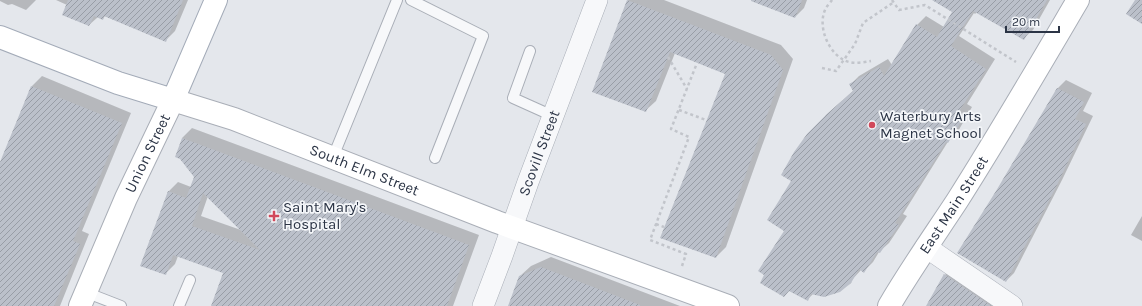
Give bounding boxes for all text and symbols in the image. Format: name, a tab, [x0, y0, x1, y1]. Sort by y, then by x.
scale bar	[1006, 8, 1059, 34]
text: 20 m	[1012, 15, 1040, 29]
street label: Scovill Street	[515, 107, 564, 198]
place label: Waterbury Arts Magnet School	[880, 107, 982, 142]
street label: Union Street	[121, 111, 174, 196]
marker: Waterbury Arts Magnet School	[867, 120, 877, 130]
street label: South Elm Street	[307, 141, 422, 200]
street label: East Main Street	[915, 152, 992, 257]
place label: Saint Mary's Hospital	[283, 198, 366, 233]
marker: Saint Mary's Hospital	[268, 210, 280, 222]

